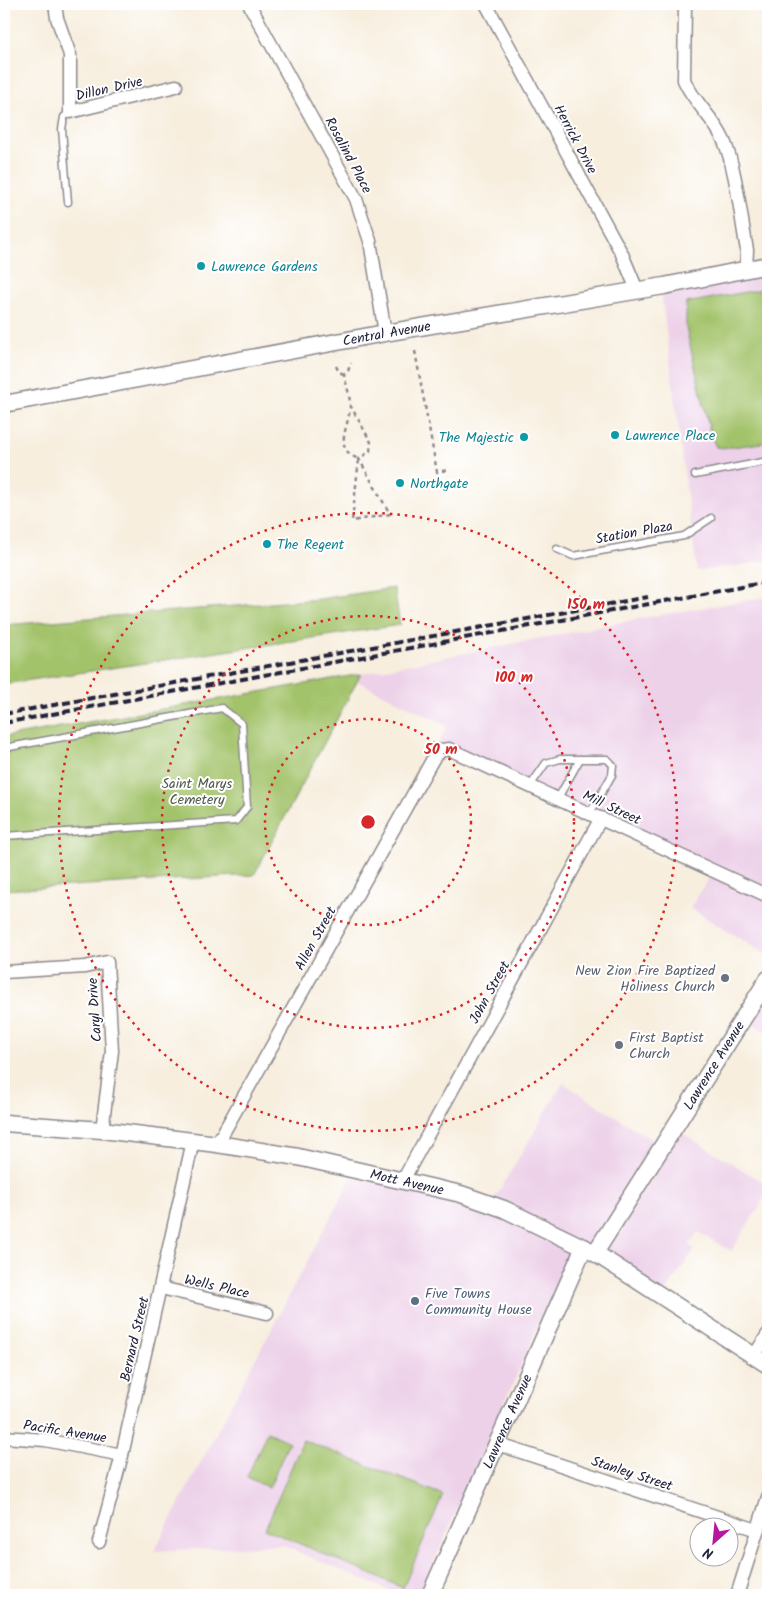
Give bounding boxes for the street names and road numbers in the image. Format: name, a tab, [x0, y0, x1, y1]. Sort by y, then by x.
street label: Dillon Drive	[74, 70, 145, 107]
street label: Herrick Drive	[548, 101, 603, 179]
street label: Rosalind Place	[319, 113, 378, 198]
street label: Central Avenue	[341, 315, 433, 353]
street label: Station Plaza	[594, 515, 674, 551]
street label: Mill Street	[579, 785, 645, 831]
street label: Allen Street	[289, 902, 343, 975]
street label: John Street	[464, 956, 516, 1028]
street label: Caryl Drive	[82, 976, 108, 1043]
street label: Lawrence Avenue	[678, 1016, 751, 1115]
street label: Mott Avenue	[368, 1164, 447, 1202]
street label: Wells Place	[182, 1269, 252, 1305]
street label: Bernard Street	[115, 1294, 156, 1384]
street label: Lawrence Avenue	[477, 1370, 539, 1473]
street label: Pacific Avenue	[22, 1415, 109, 1450]
street label: Stanley Street	[588, 1450, 676, 1498]

